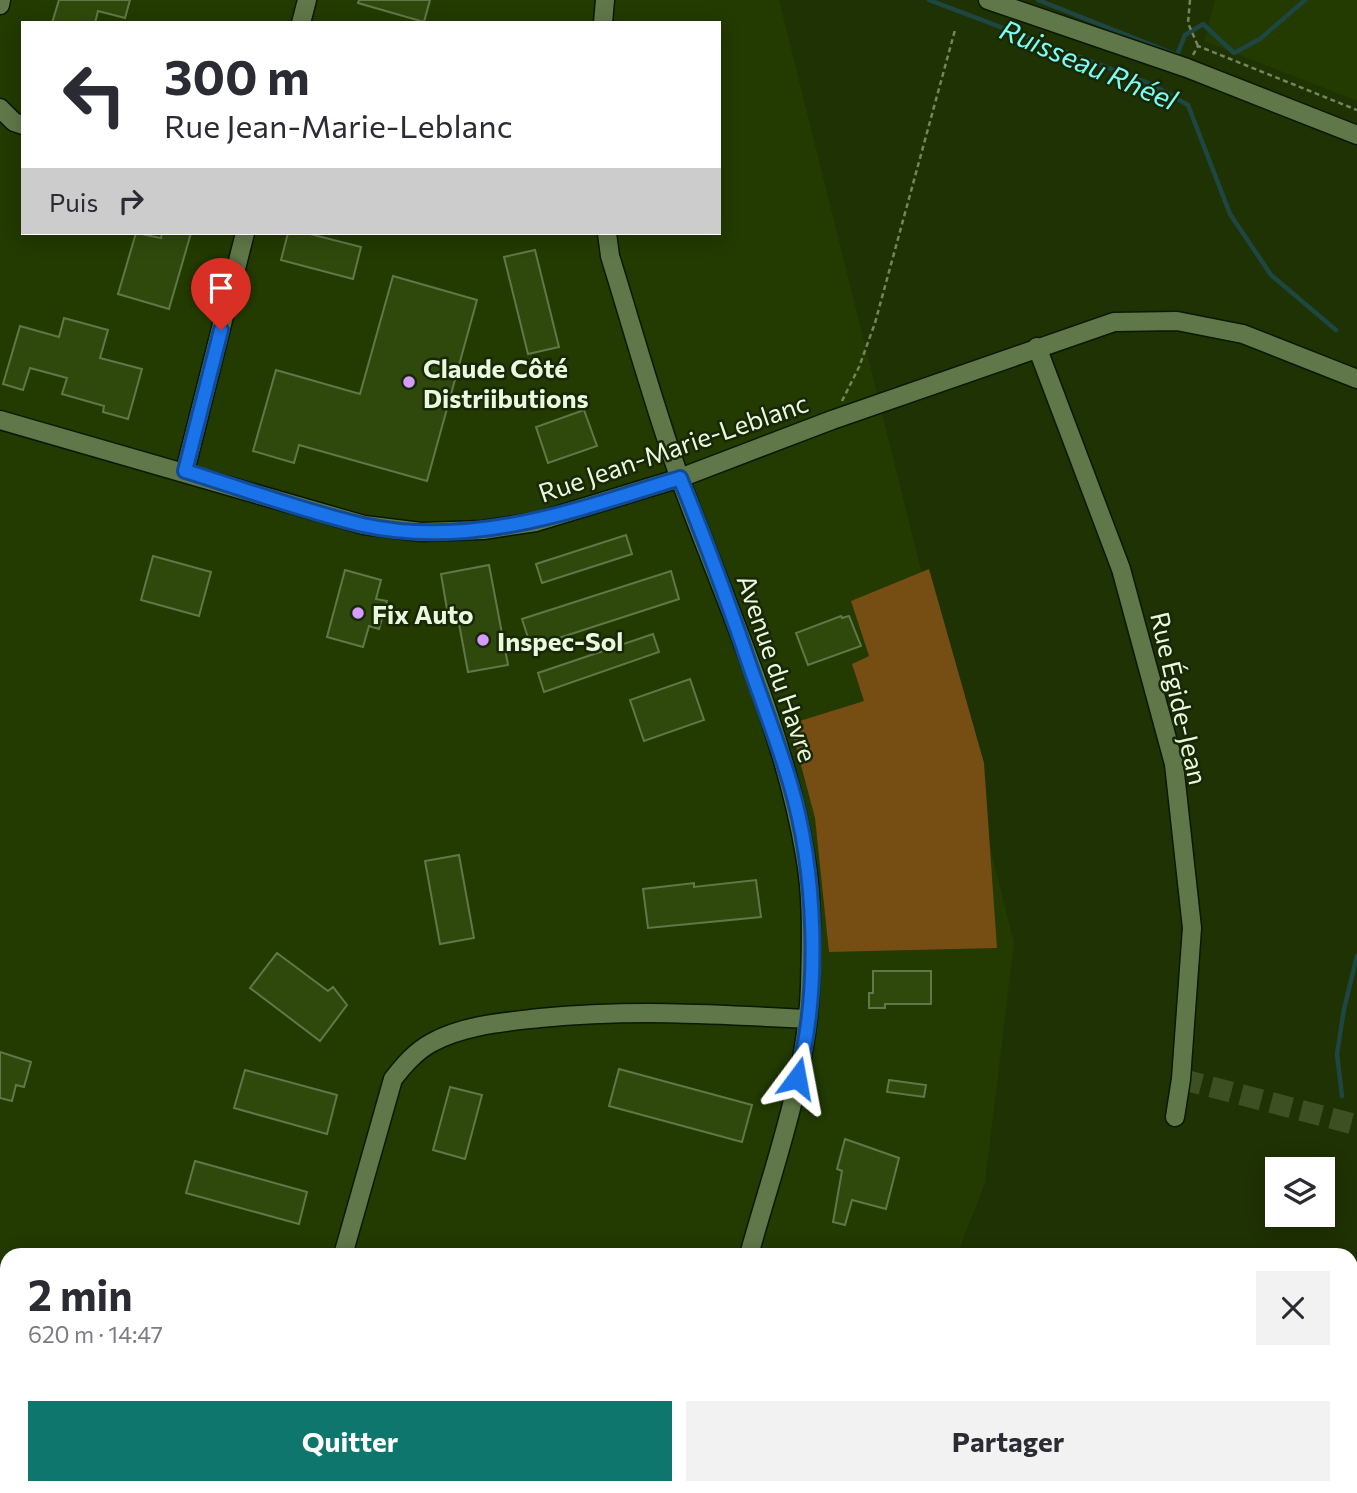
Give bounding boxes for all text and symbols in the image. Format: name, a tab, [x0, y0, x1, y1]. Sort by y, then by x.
water label: Ruisseau Rhéel	[995, 11, 1183, 117]
text: 300 m	[164, 45, 310, 105]
icon: left	[49, 49, 140, 140]
text: Rue Jean-Marie-Leblanc	[164, 105, 512, 145]
icon: right	[112, 182, 150, 220]
text: Puis	[49, 186, 98, 217]
pin	[191, 258, 251, 330]
icon: arrive	[202, 269, 240, 307]
place label: Claude Côté Distriibutions	[423, 352, 589, 413]
marker: Claude Côté Distriibutions	[401, 374, 417, 390]
street label: Rue Jean-Marie-Leblanc	[534, 386, 812, 508]
street label: Avenue du Havre	[731, 570, 825, 766]
place label: Fix Auto	[372, 598, 474, 629]
marker: Fix Auto	[350, 605, 366, 621]
street label: Rue Égide-Jean	[1145, 609, 1215, 787]
place label: Inspec-Sol	[497, 625, 623, 656]
marker: Inspec-Sol	[475, 632, 491, 648]
position arrow	[760, 1041, 834, 1115]
map controls	[1265, 1157, 1335, 1227]
button: layers	[1265, 1157, 1335, 1227]
text: 2 min	[28, 1268, 133, 1320]
button: close	[1256, 1271, 1330, 1345]
text: 620 m · 14:47	[28, 1320, 163, 1348]
button: Quitter	[28, 1401, 672, 1481]
button: Partager	[686, 1401, 1330, 1481]

